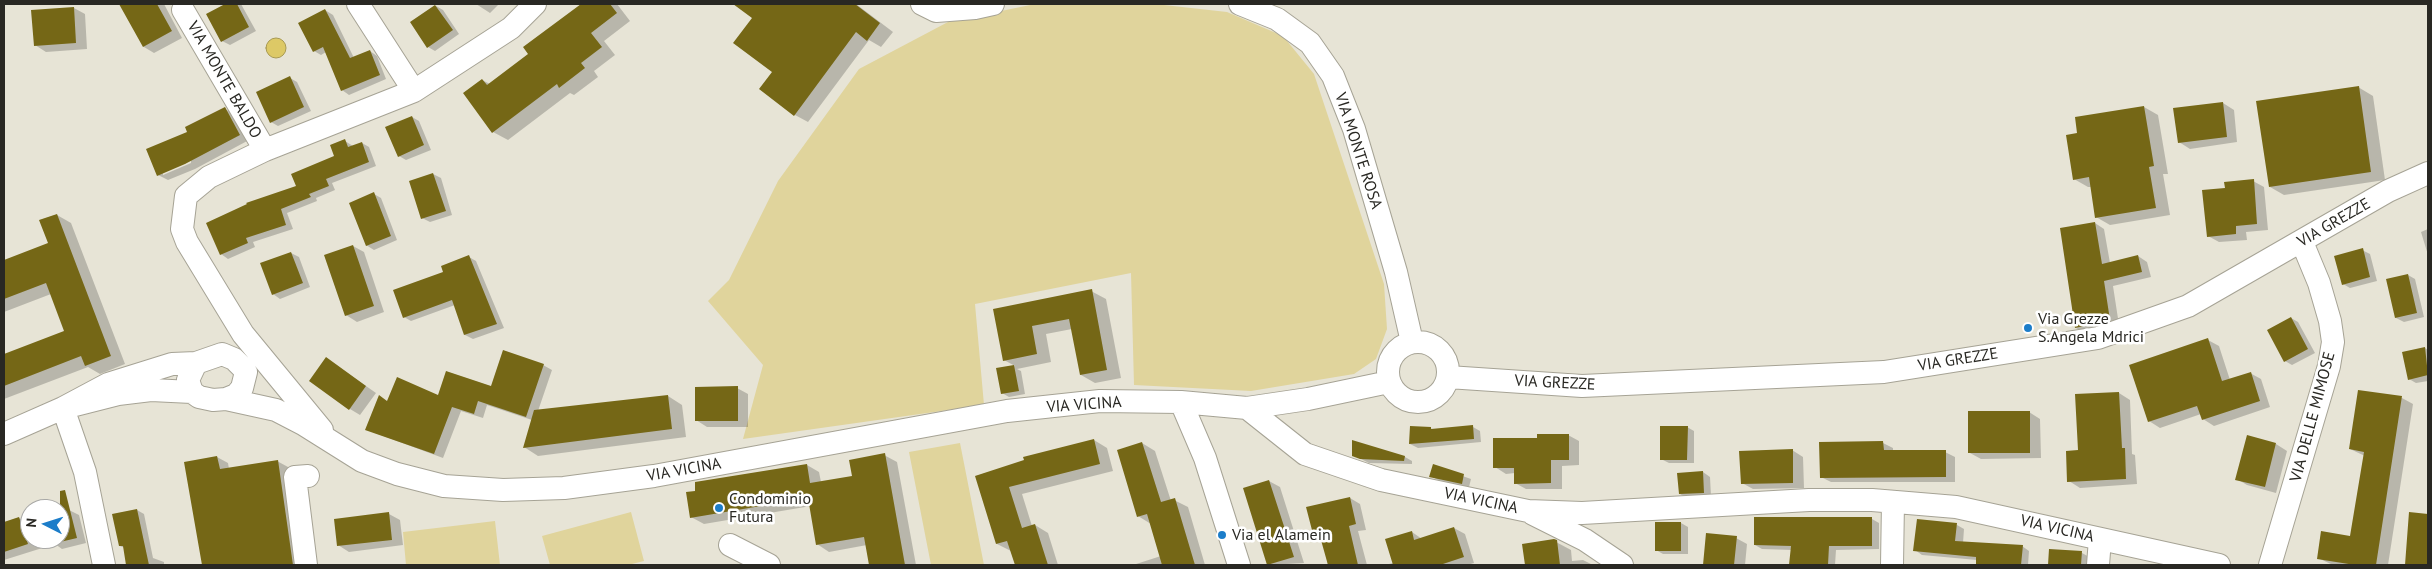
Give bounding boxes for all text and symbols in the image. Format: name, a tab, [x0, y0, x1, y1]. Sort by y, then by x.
street label: VIA MONTE BALDO	[183, 18, 265, 142]
street label: VIA MONTE ROSA	[1330, 90, 1386, 212]
street label: VIA GREZZE	[2294, 194, 2374, 252]
place label: Via Grezze S.Angela Mdrici	[2038, 309, 2144, 347]
marker: Via Grezze S.Angela Mdrici	[2022, 322, 2034, 334]
street label: VIA GREZZE	[1917, 344, 1999, 376]
street label: VIA DELLE MIMOSE	[2286, 350, 2340, 484]
street label: VIA GREZZE	[1514, 371, 1596, 395]
street label: VIA VICINA	[1046, 393, 1122, 417]
street label: VIA VICINA	[645, 454, 723, 486]
street label: VIA VICINA	[1442, 484, 1520, 518]
place label: Condominio Futura	[729, 489, 811, 527]
north arrow	[20, 499, 70, 549]
marker: Condominio Futura	[713, 502, 725, 514]
street label: VIA VICINA	[2018, 511, 2096, 547]
text: N	[22, 517, 40, 528]
place label: Via el Alamein	[1232, 525, 1331, 545]
marker: Via el Alamein	[1216, 529, 1228, 541]

